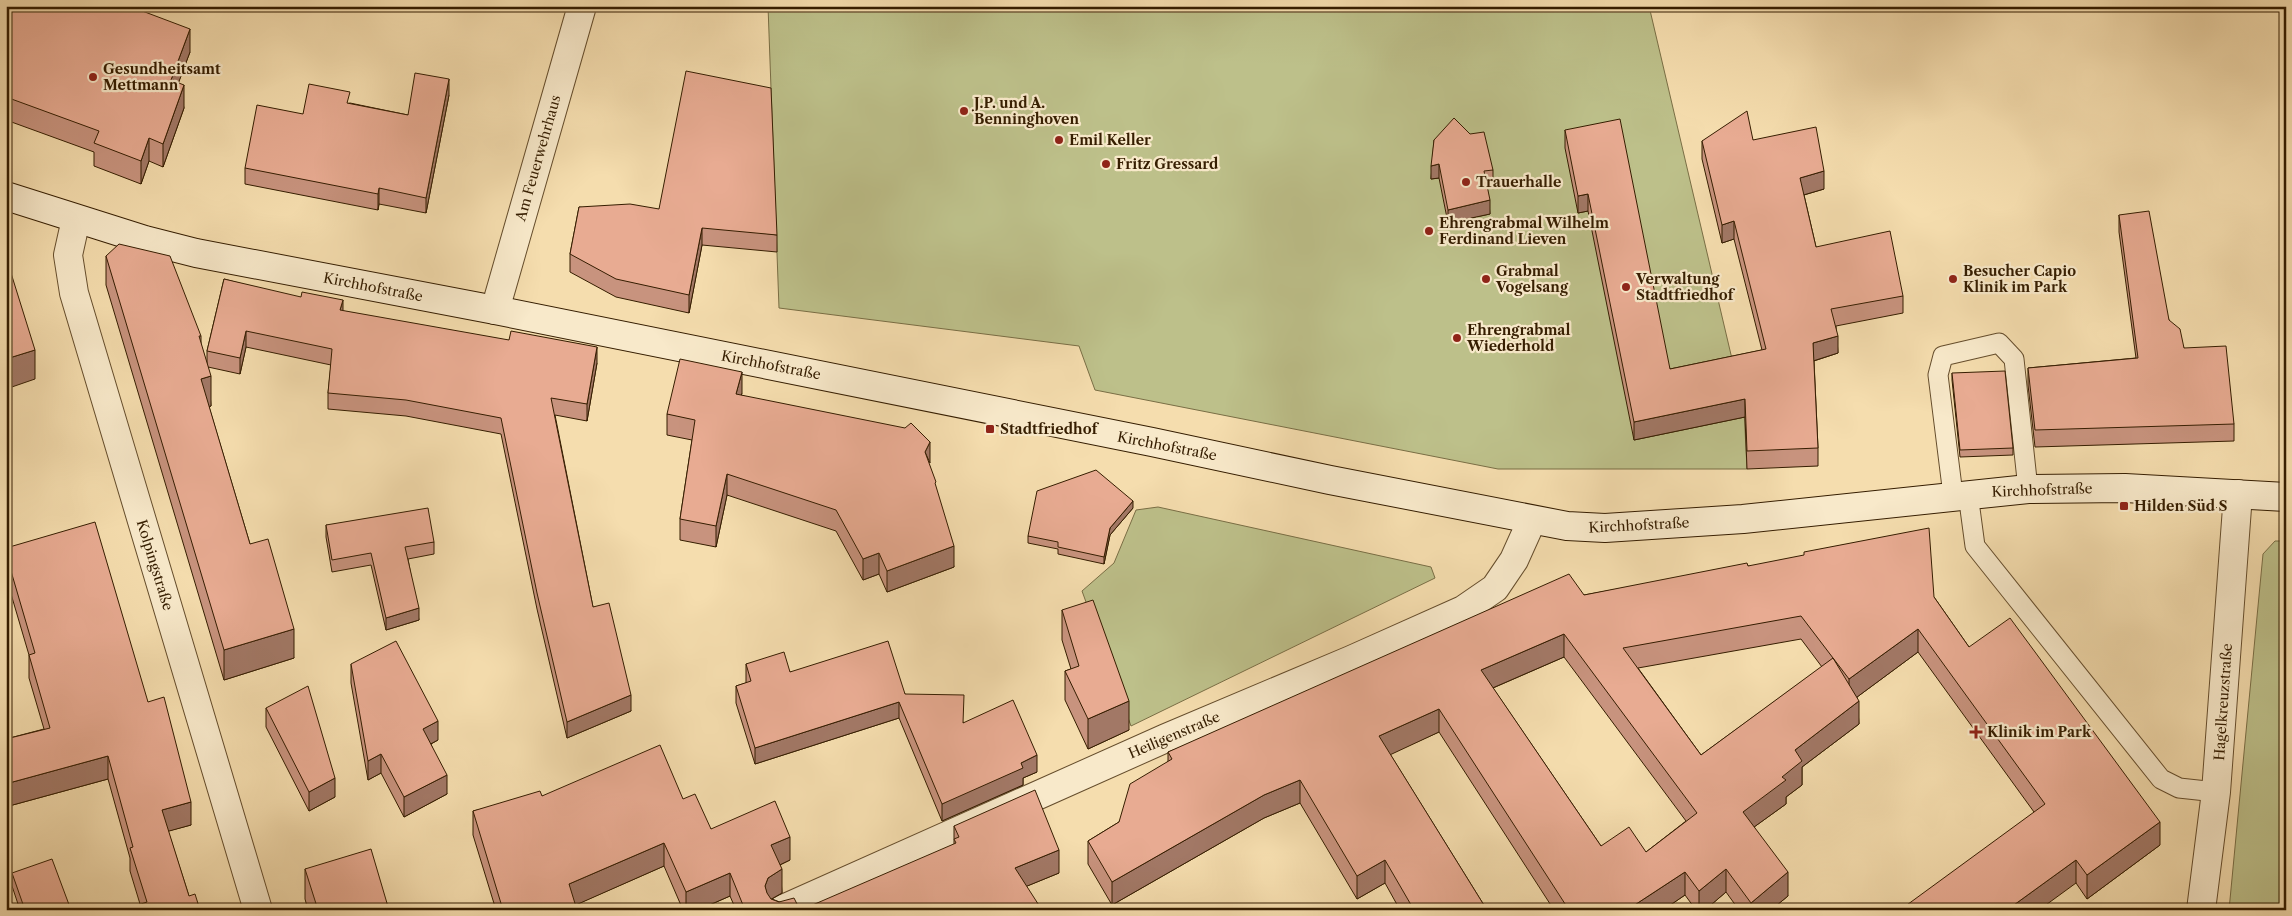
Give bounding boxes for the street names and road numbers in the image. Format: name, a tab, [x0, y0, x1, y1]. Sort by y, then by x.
street label: Am Feuerwehrhaus	[511, 93, 565, 224]
street label: Kirchhofstraße	[322, 269, 424, 306]
street label: Kirchhofstraße	[720, 347, 822, 384]
street label: Kirchhofstraße	[1116, 428, 1218, 465]
street label: Kirchhofstraße	[1991, 479, 2093, 501]
street label: Kirchhofstraße	[1588, 513, 1690, 537]
street label: Kolpingstraße	[133, 517, 177, 613]
street label: Hagelkreuzstraße	[2210, 642, 2236, 761]
street label: Heiligenstraße	[1125, 708, 1223, 762]

